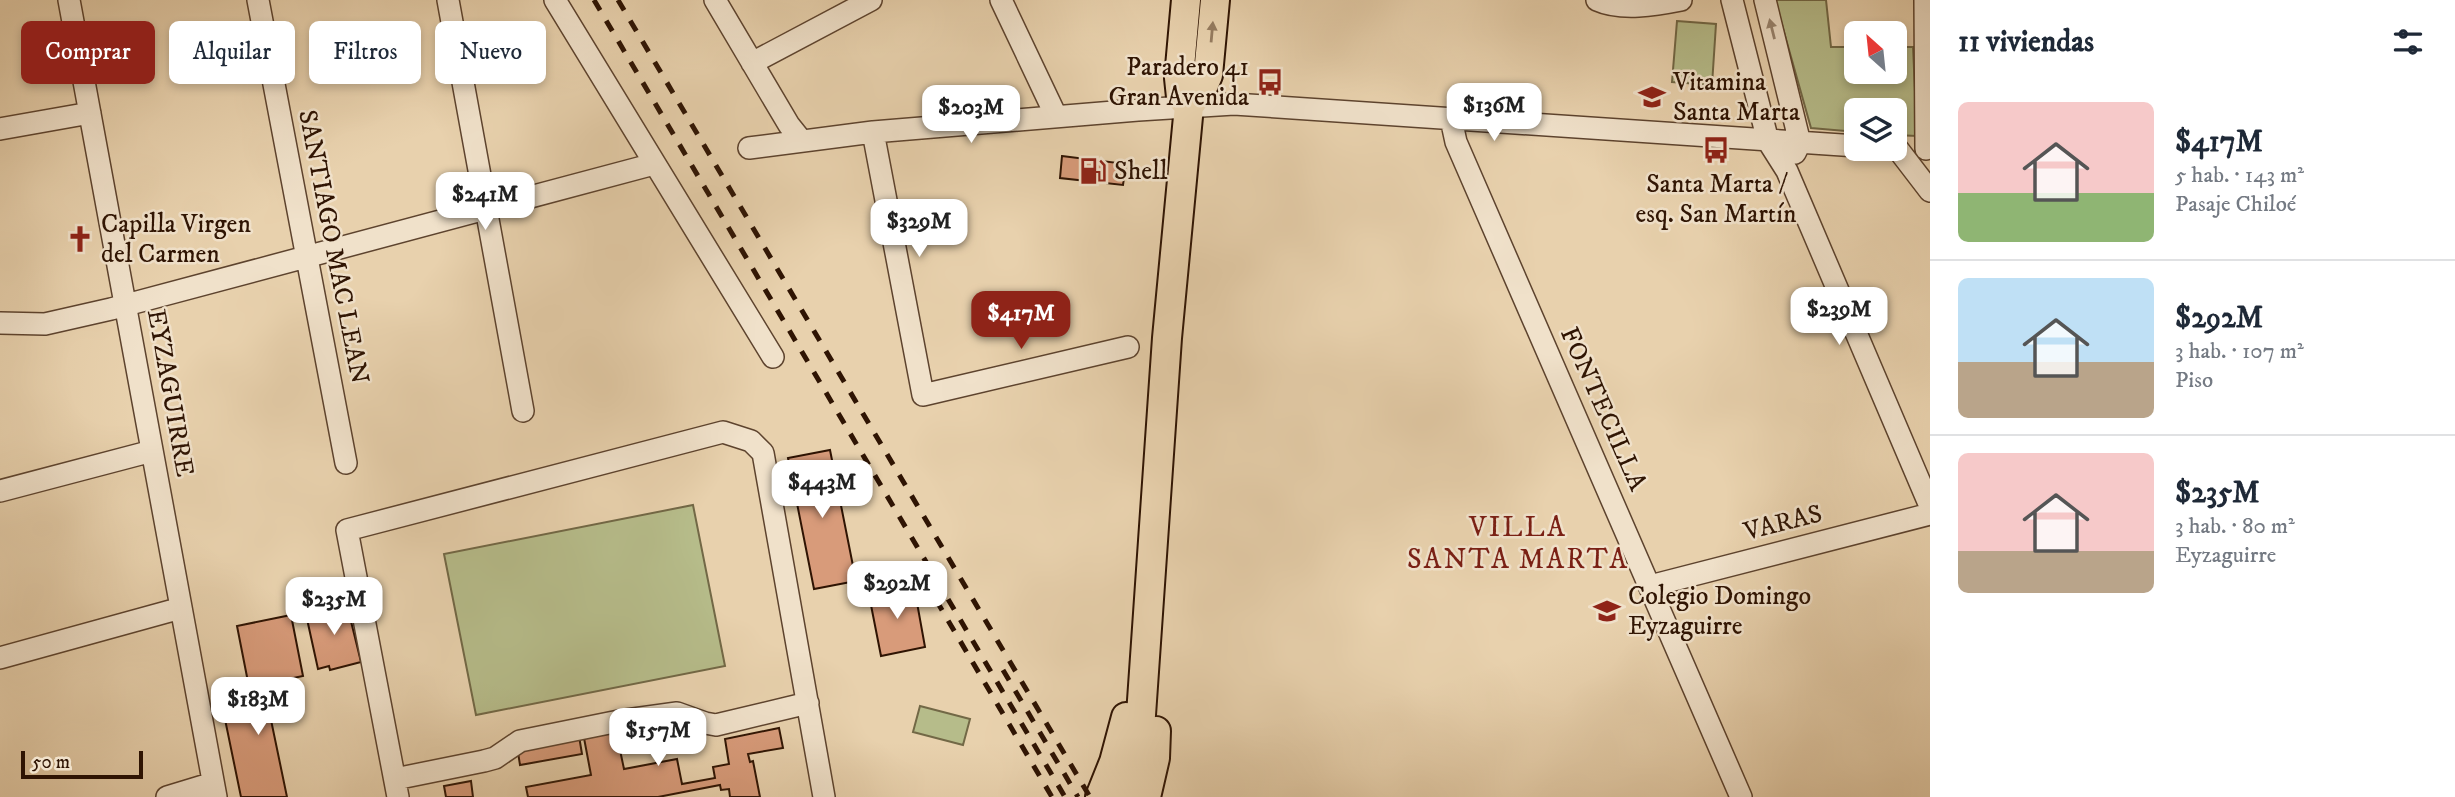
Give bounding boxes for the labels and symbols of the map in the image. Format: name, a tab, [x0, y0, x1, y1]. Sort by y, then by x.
one-way arrow	[1766, 18, 1777, 40]
one-way arrow	[1207, 20, 1218, 42]
north arrow	[1844, 21, 1908, 84]
place label: Paradero 41 Gran Avenida	[1108, 51, 1249, 114]
place label: Vitamina Santa Marta	[1672, 66, 1800, 129]
bus stop icon: Paradero 41 Gran Avenida	[1255, 67, 1285, 97]
school or university icon: Vitamina Santa Marta	[1637, 82, 1667, 112]
pin: $136M	[1445, 83, 1543, 143]
pin: $203M	[922, 86, 1020, 145]
street label: SANTIAGO MAC LEAN	[290, 107, 376, 387]
bus stop icon: Santa Marta / esq. San Martín	[1701, 135, 1731, 165]
place label: Shell	[1114, 155, 1168, 188]
fuel station icon: Shell	[1078, 156, 1108, 186]
place label: Santa Marta / esq. San Martín	[1636, 168, 1797, 231]
pin: $241M	[436, 173, 534, 232]
pin: $329M	[870, 200, 968, 259]
place label: Capilla Virgen del Carmen	[101, 208, 251, 271]
church icon: Capilla Virgen del Carmen	[65, 224, 95, 254]
pin: $239M	[1790, 288, 1888, 347]
pin: $417M	[972, 292, 1070, 351]
street label: EYZAGUIRRE	[139, 307, 201, 479]
street label: FONTECILLA	[1552, 322, 1654, 496]
pin: $443M	[773, 461, 871, 520]
street label: VARAS	[1739, 497, 1826, 549]
district label: VILLA SANTA MARTA	[1407, 510, 1629, 577]
pin: $292M	[848, 562, 946, 621]
pin: $235M	[285, 578, 383, 637]
place label: Colegio Domingo Eyzaguirre	[1628, 580, 1811, 643]
school or university icon: Colegio Domingo Eyzaguirre	[1592, 596, 1622, 626]
pin: $183M	[209, 678, 307, 737]
pin: $157M	[609, 708, 707, 768]
scale bar	[21, 748, 144, 780]

